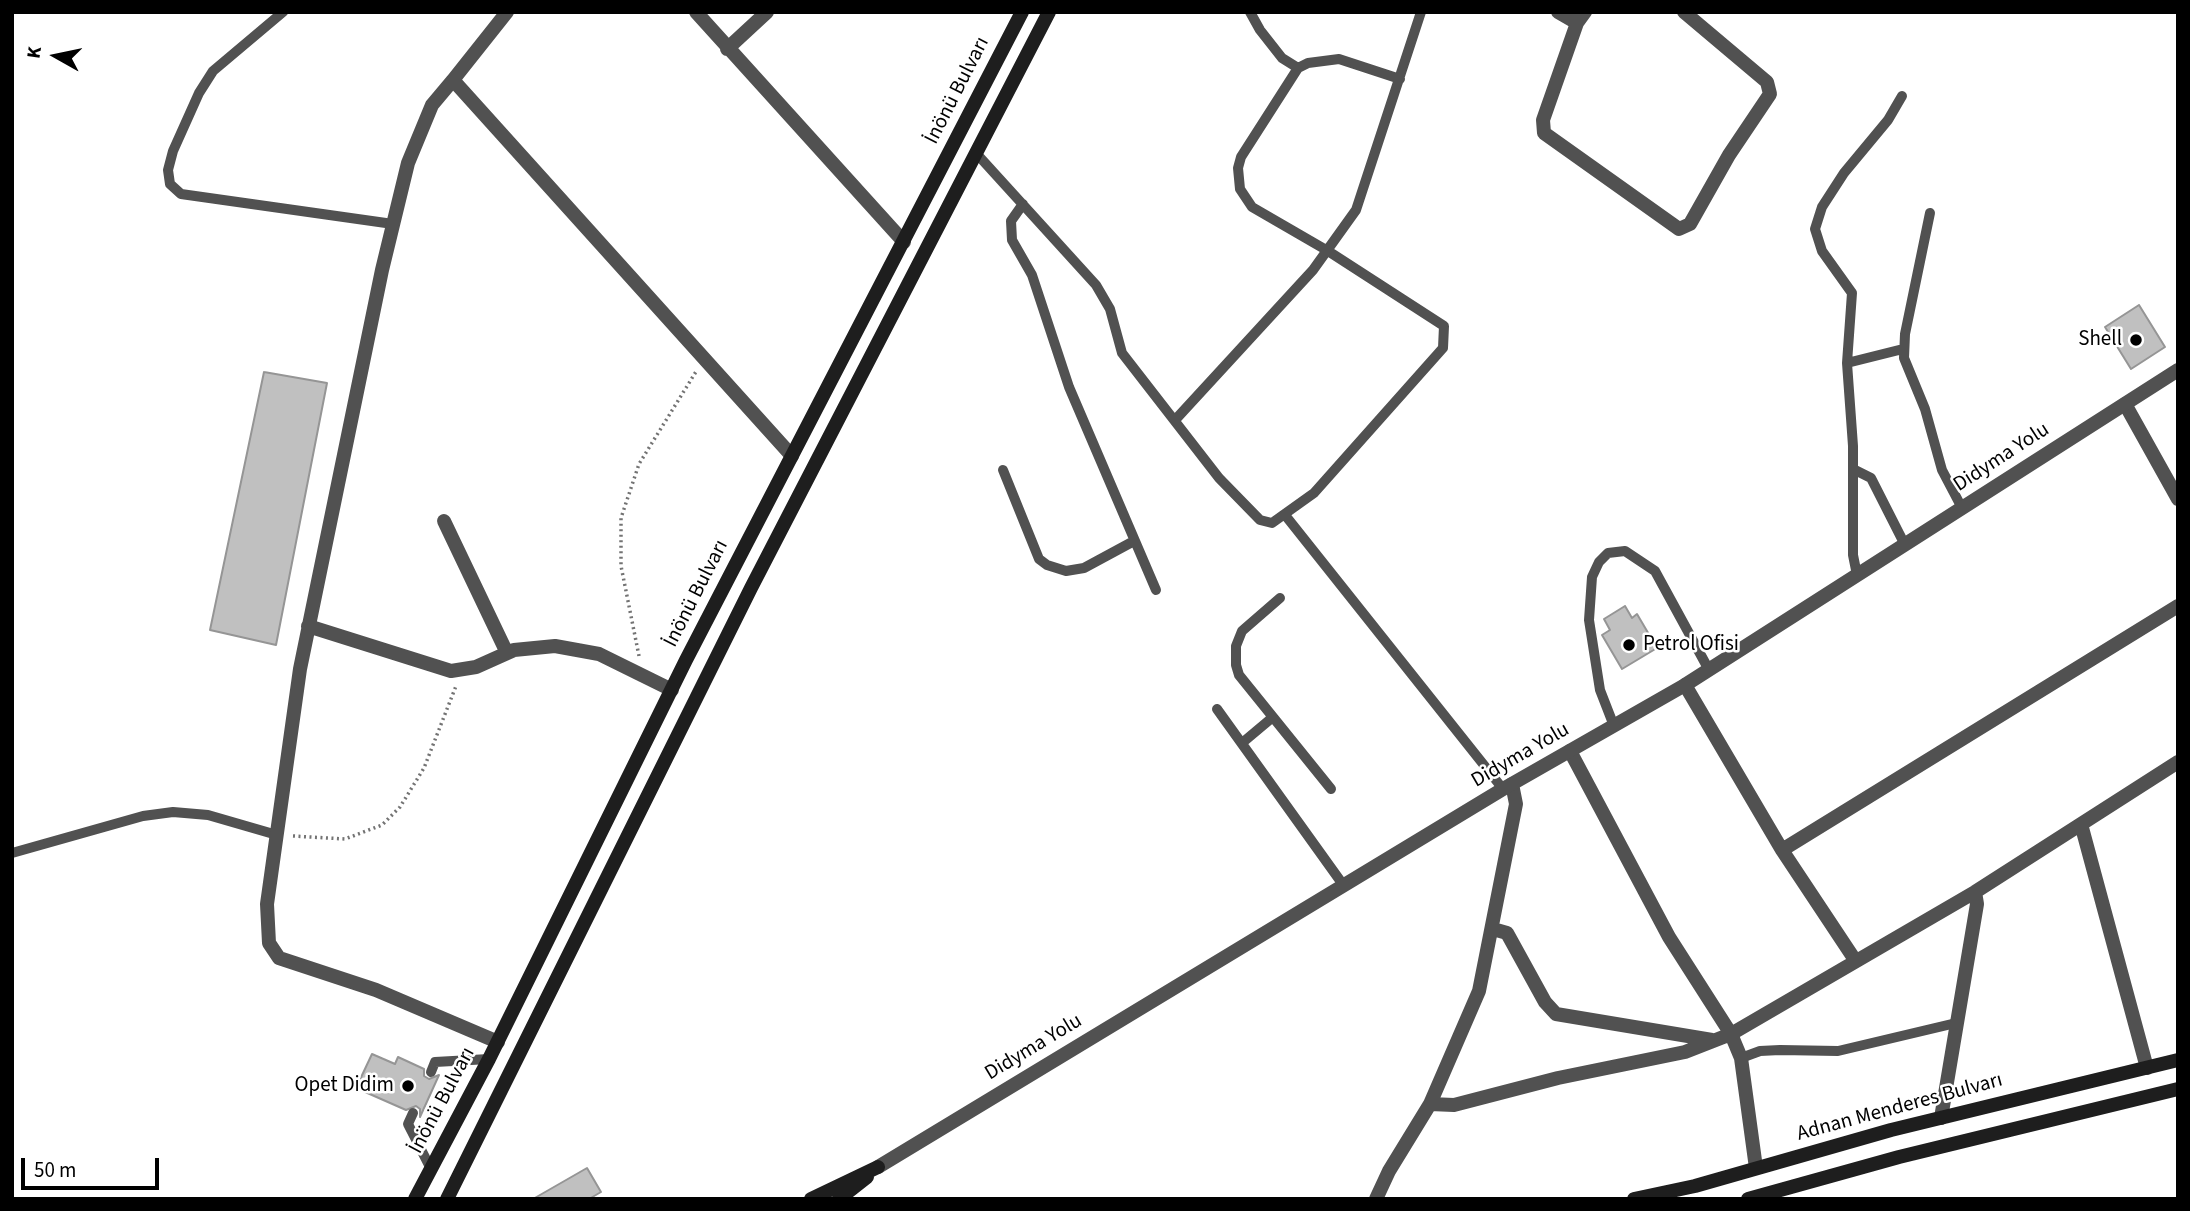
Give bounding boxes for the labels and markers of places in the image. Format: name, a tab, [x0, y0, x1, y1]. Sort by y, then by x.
place label: Shell	[2078, 327, 2122, 353]
marker: Shell	[2128, 332, 2144, 348]
place label: Petrol Ofisi	[1643, 632, 1739, 658]
marker: Petrol Ofisi	[1621, 637, 1637, 653]
place label: Opet Didim	[295, 1073, 394, 1099]
marker: Opet Didim	[400, 1078, 416, 1094]

